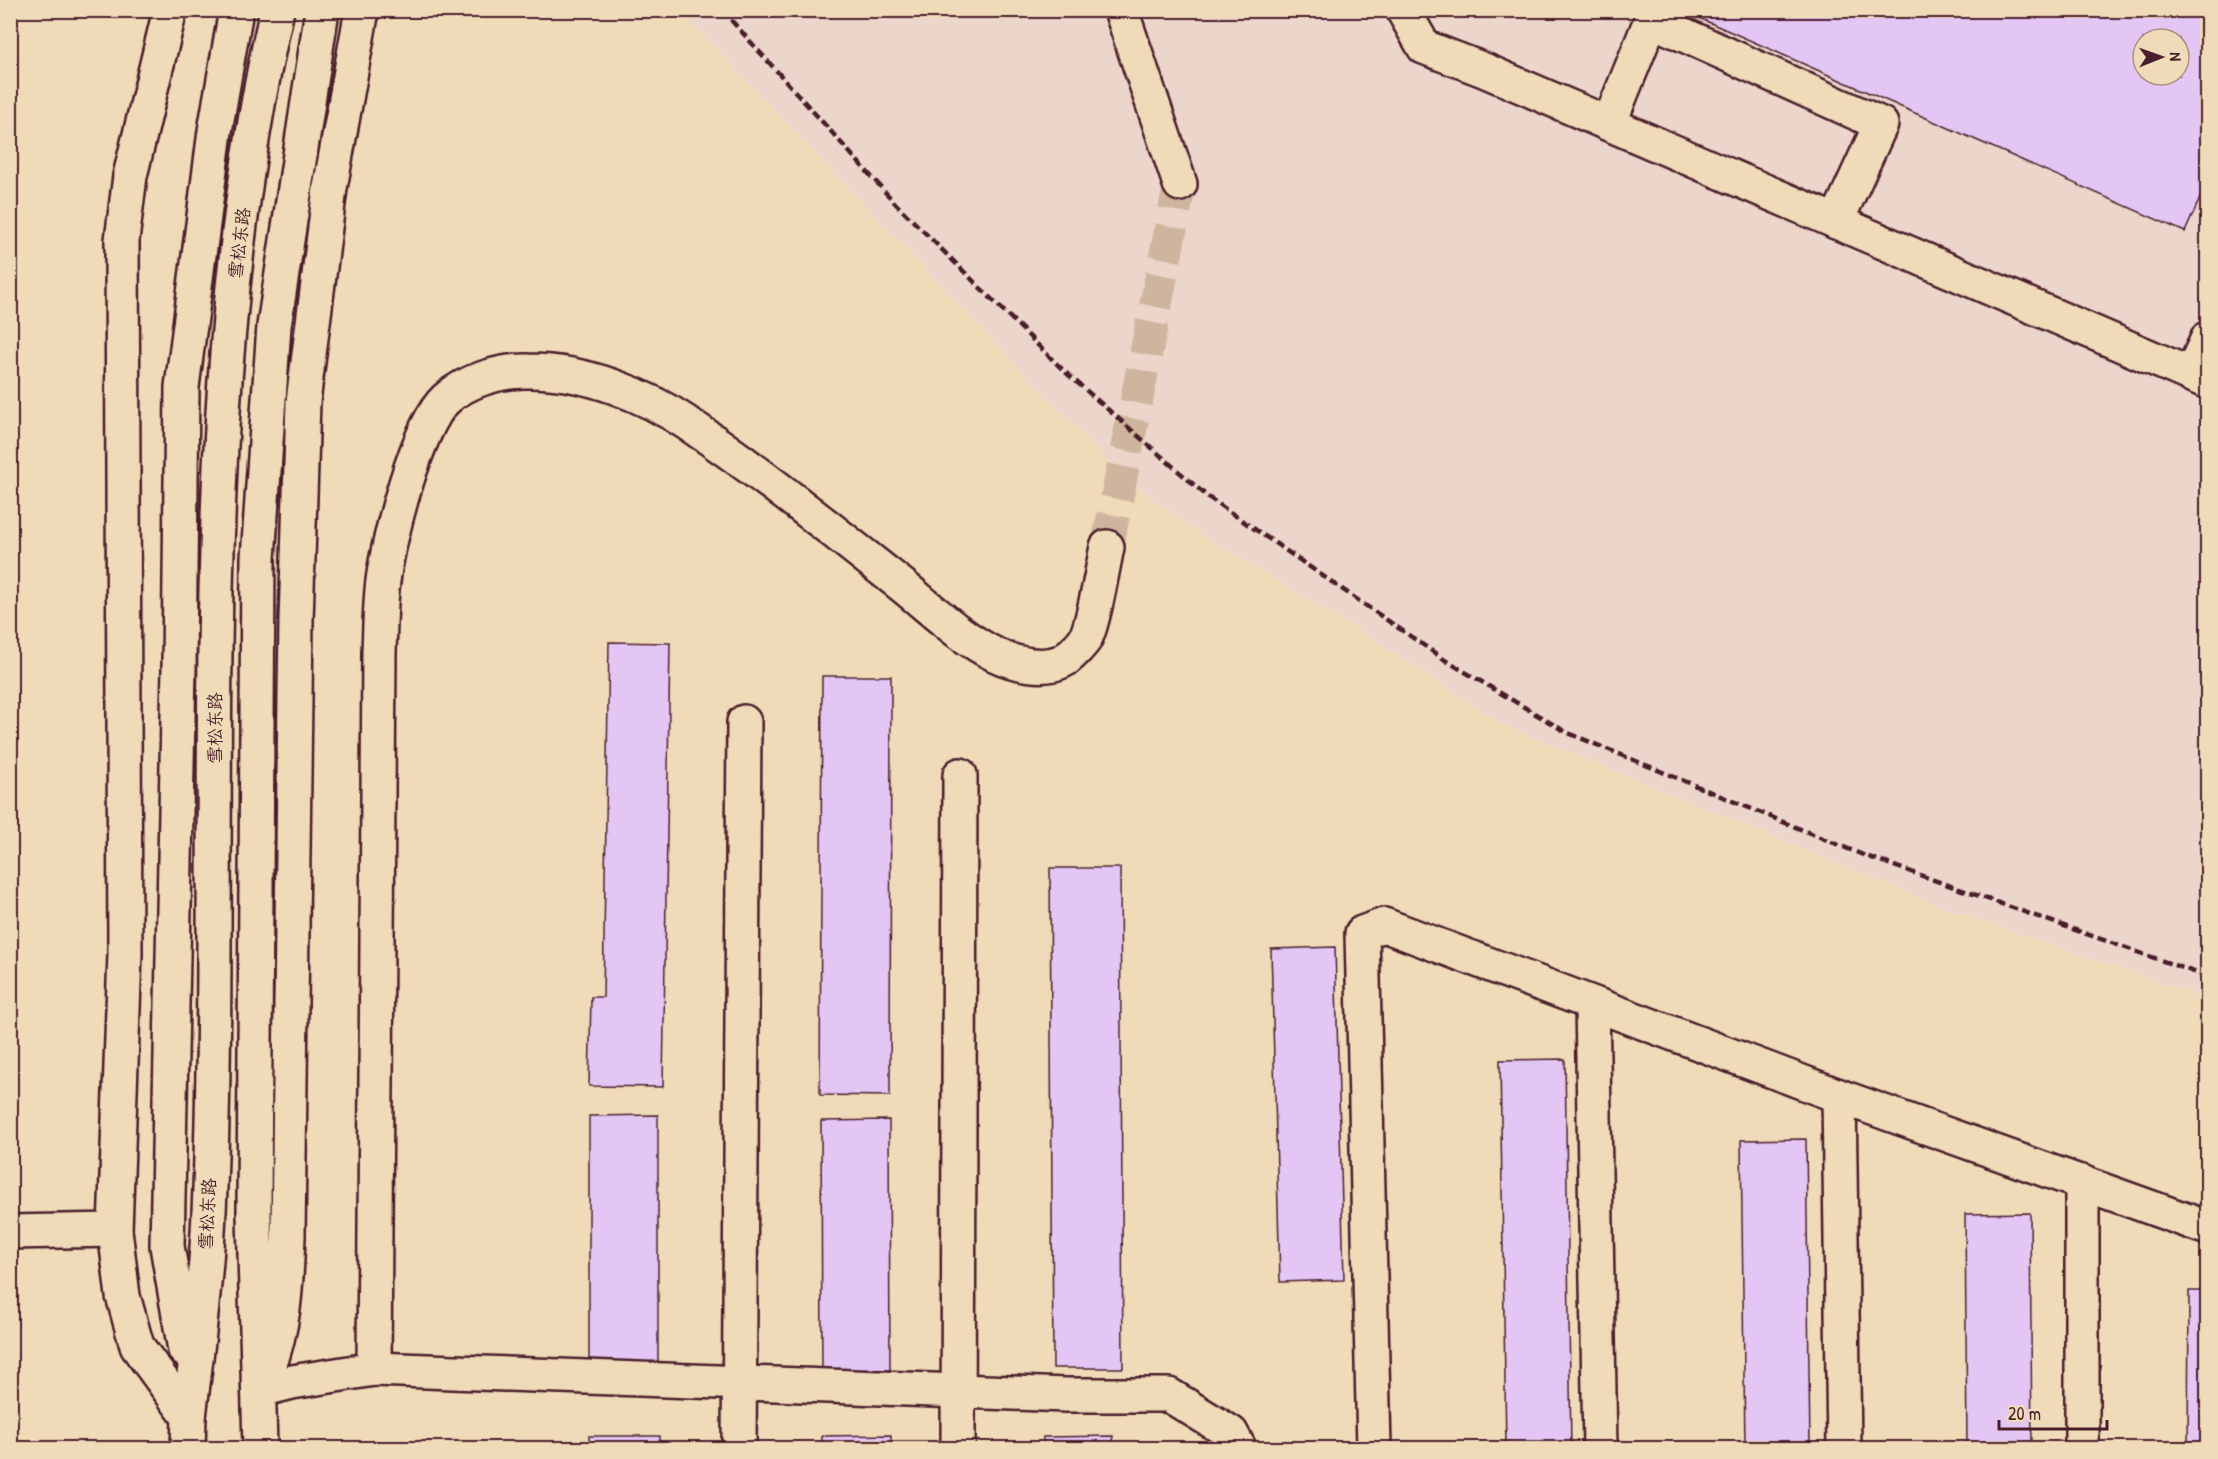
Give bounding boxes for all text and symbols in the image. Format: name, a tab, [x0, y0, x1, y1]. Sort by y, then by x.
north arrow	[2131, 27, 2191, 87]
text: N	[2165, 52, 2187, 62]
street label: 雪松东路	[222, 206, 256, 280]
street label: 雪松东路	[202, 692, 227, 764]
street label: 雪松东路	[193, 1177, 221, 1251]
scale bar	[1999, 1393, 2107, 1431]
text: 20 m	[2008, 1401, 2041, 1426]

